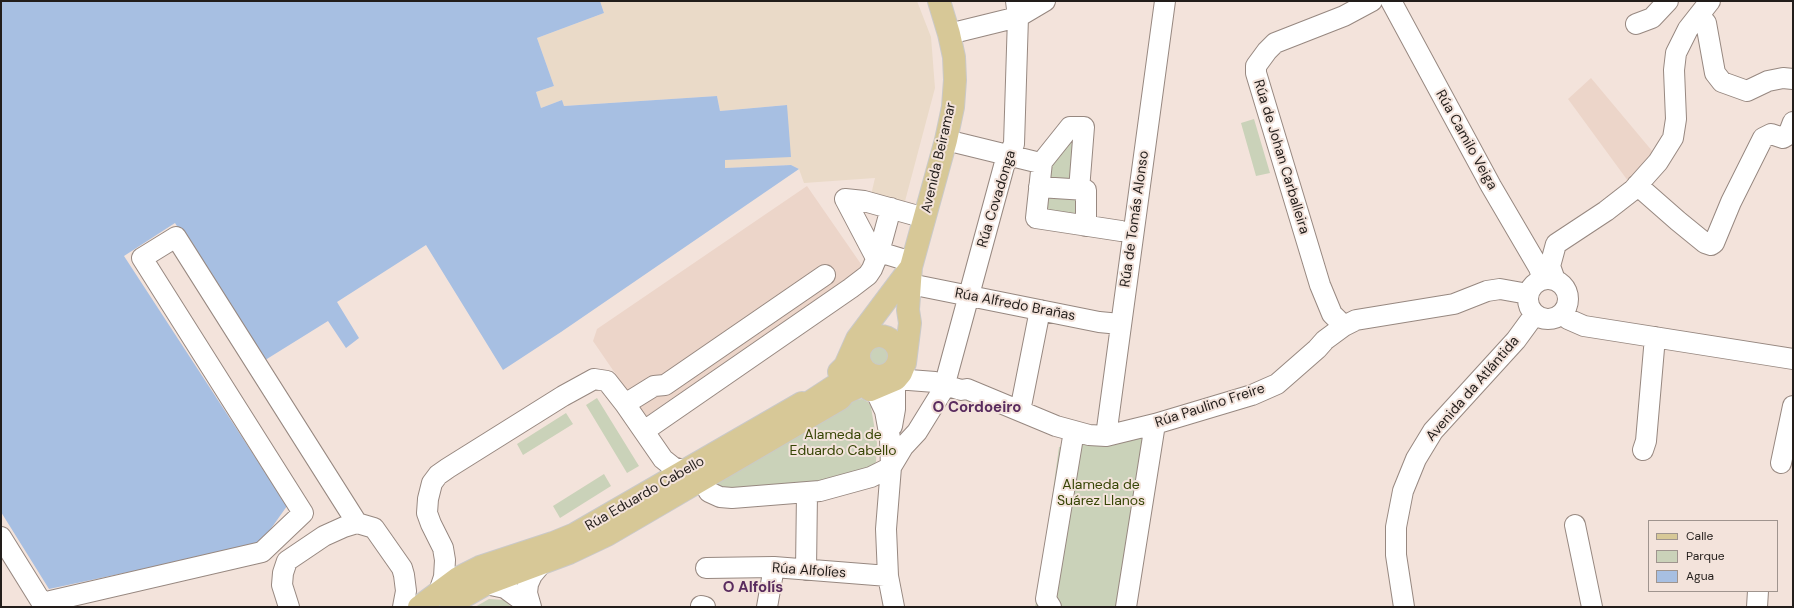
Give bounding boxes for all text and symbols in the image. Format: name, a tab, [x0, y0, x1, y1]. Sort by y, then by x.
street label: Rúa de Johan Carballeira	[1250, 78, 1312, 236]
street label: Rúa Camilo Veiga	[1432, 87, 1500, 193]
street label: Avenida Beiramar	[918, 101, 960, 215]
street label: Rúa Covadonga	[974, 148, 1020, 250]
street label: Rúa de Tomás Alonso	[1117, 150, 1153, 288]
street label: Rúa Alfredo Brañas	[953, 285, 1077, 325]
street label: Avenida da Atlántida	[1423, 333, 1523, 445]
street label: Rúa Paulino Freire	[1153, 380, 1267, 432]
district label: O Cordoeiro	[933, 399, 1021, 417]
park label: Alameda de Eduardo Cabello	[790, 427, 896, 460]
street label: Rúa Eduardo Cabello	[583, 453, 707, 535]
park label: Alameda de Suárez Llanos	[1057, 477, 1145, 510]
legend	[1648, 520, 1778, 592]
text: Calle	[1686, 528, 1713, 544]
text: Parque	[1686, 548, 1725, 564]
street label: Rúa Alfolíes	[771, 560, 847, 582]
text: Agua	[1686, 568, 1714, 584]
district label: O Alfolís	[723, 579, 783, 597]

